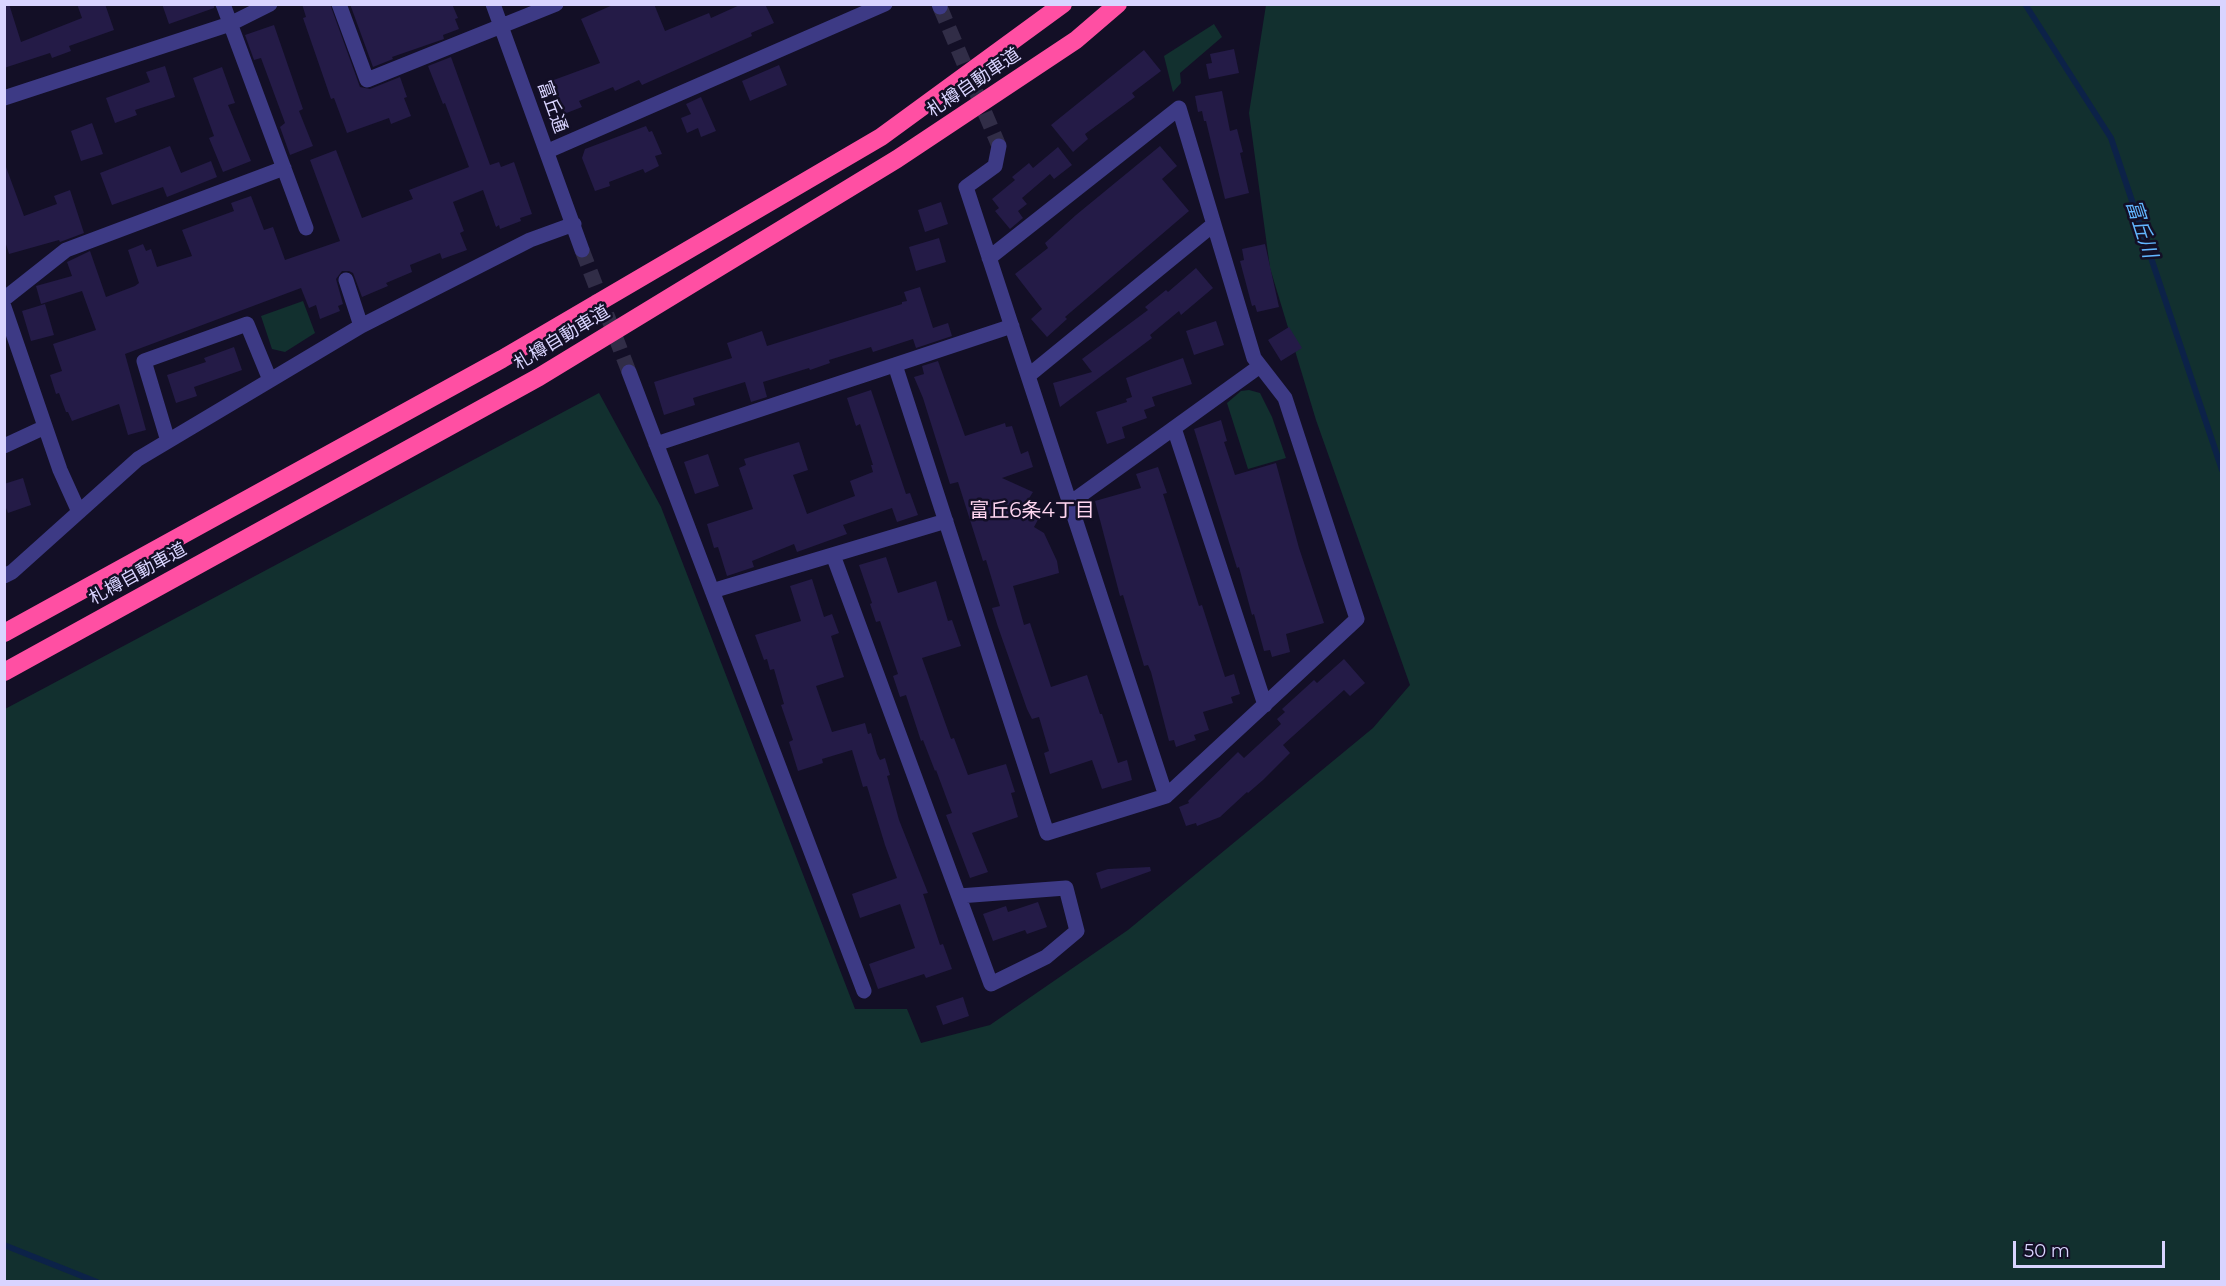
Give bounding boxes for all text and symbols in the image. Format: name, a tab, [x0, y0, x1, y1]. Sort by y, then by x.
street label: 札樽自動車道	[923, 44, 1025, 122]
street label: 富丘通	[533, 78, 571, 136]
water label: 富丘川	[2120, 197, 2162, 261]
street label: 札樽自動車道	[510, 301, 614, 375]
district label: 富丘6条4丁目	[969, 499, 1095, 523]
street label: 札樽自動車道	[86, 538, 190, 610]
scale bar	[2016, 1229, 2168, 1267]
text: 50 m	[2024, 1240, 2070, 1262]

